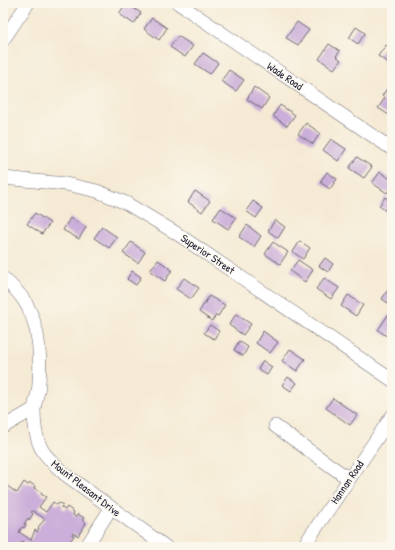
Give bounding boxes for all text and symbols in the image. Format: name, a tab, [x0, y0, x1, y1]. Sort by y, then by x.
street label: Wade Road	[264, 59, 306, 93]
street label: Superior Street	[178, 231, 238, 277]
street label: Mount Pleasant Drive	[49, 457, 124, 520]
street label: Hannan Road	[327, 457, 367, 506]

